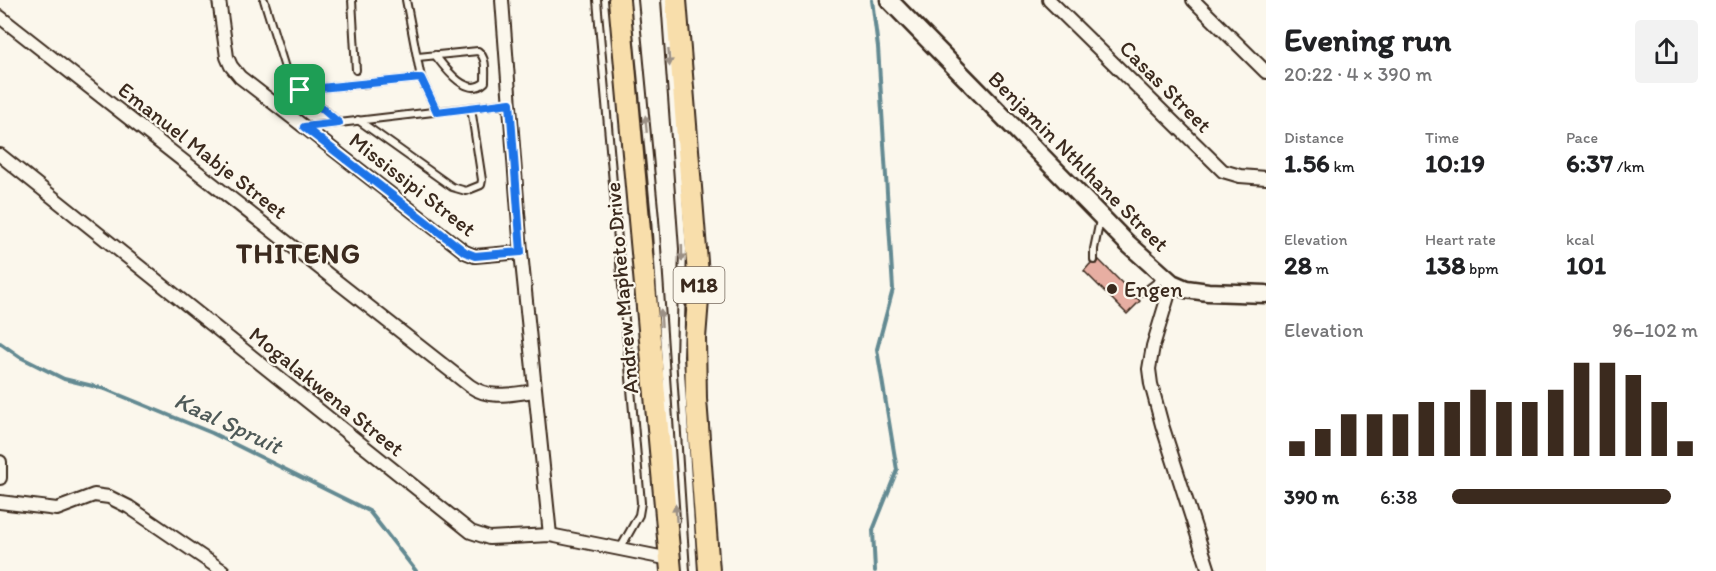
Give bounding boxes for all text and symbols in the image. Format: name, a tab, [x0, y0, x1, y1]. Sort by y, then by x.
text: Evening run	[1284, 20, 1451, 59]
button: share	[1635, 20, 1698, 83]
street label: Casas Street	[1114, 34, 1218, 138]
one-way arrow	[664, 49, 674, 68]
text: 20:22 · 4 × 390 m	[1284, 62, 1432, 86]
pin	[274, 64, 325, 115]
street label: Benjamin Nthlhane Street	[983, 65, 1175, 257]
icon: arrive	[283, 73, 316, 106]
street label: Emanuel Mabje Street	[113, 76, 293, 225]
one-way arrow	[641, 114, 651, 133]
street label: Mississipi Street	[344, 127, 481, 242]
text: Distance	[1284, 128, 1344, 147]
text: Time	[1425, 128, 1459, 147]
text: Pace	[1566, 128, 1598, 147]
text: 1.56	[1284, 147, 1330, 179]
text: 10:19	[1425, 147, 1485, 179]
text: 6:37	[1566, 147, 1613, 179]
text: km	[1330, 157, 1355, 176]
text: /km	[1613, 157, 1645, 176]
street label: Andrew Mapheto Drive	[599, 181, 644, 395]
text: Elevation	[1284, 230, 1348, 249]
text: Heart rate	[1425, 230, 1496, 249]
text: kcal	[1566, 230, 1594, 249]
district label: THITENG	[235, 236, 362, 270]
one-way arrow	[677, 243, 687, 262]
text: 28	[1284, 249, 1312, 281]
text: 138	[1425, 249, 1465, 281]
text: 101	[1566, 249, 1606, 281]
text: m	[1312, 259, 1329, 278]
text: bpm	[1465, 259, 1499, 278]
road number: M18	[674, 267, 724, 303]
place label: Engen	[1124, 276, 1183, 303]
marker: Engen	[1105, 282, 1119, 296]
one-way arrow	[657, 309, 666, 328]
text: Elevation	[1284, 318, 1363, 342]
text: 96–102 m	[1612, 318, 1698, 342]
street label: Mogalakwena Street	[244, 321, 410, 462]
water label: Kaal Spruit	[170, 385, 288, 461]
text: 390 m	[1284, 485, 1339, 509]
text: 6:38	[1380, 485, 1417, 509]
one-way arrow	[671, 503, 680, 522]

